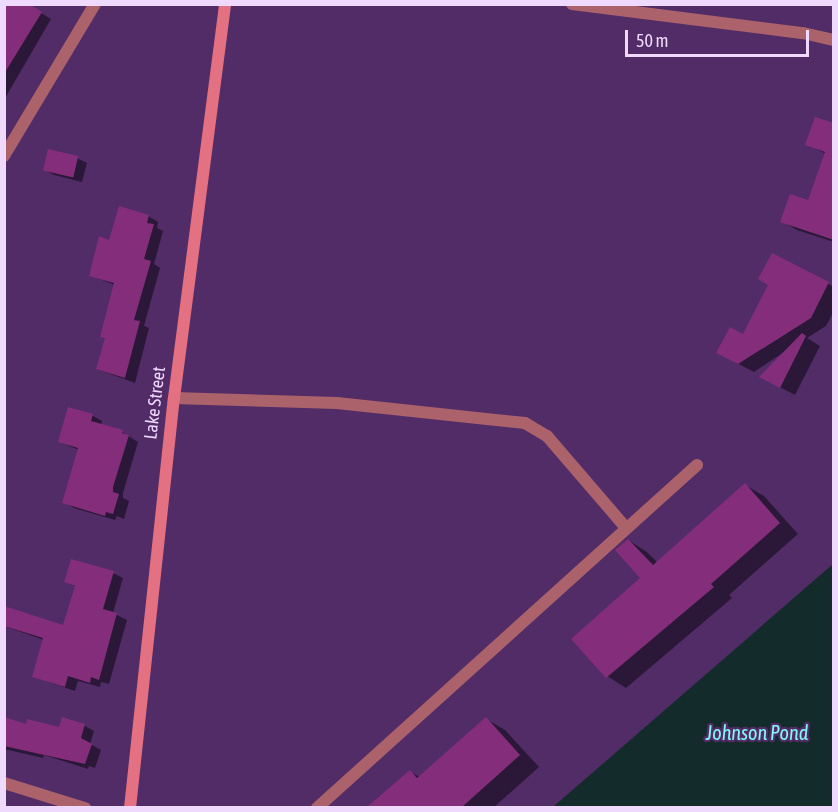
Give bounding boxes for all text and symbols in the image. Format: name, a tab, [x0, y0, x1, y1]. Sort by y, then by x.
scale bar	[628, 18, 812, 56]
text: 50 m	[636, 30, 668, 51]
street label: Lake Street	[140, 365, 170, 441]
water label: Johnson Pond	[706, 720, 808, 744]

